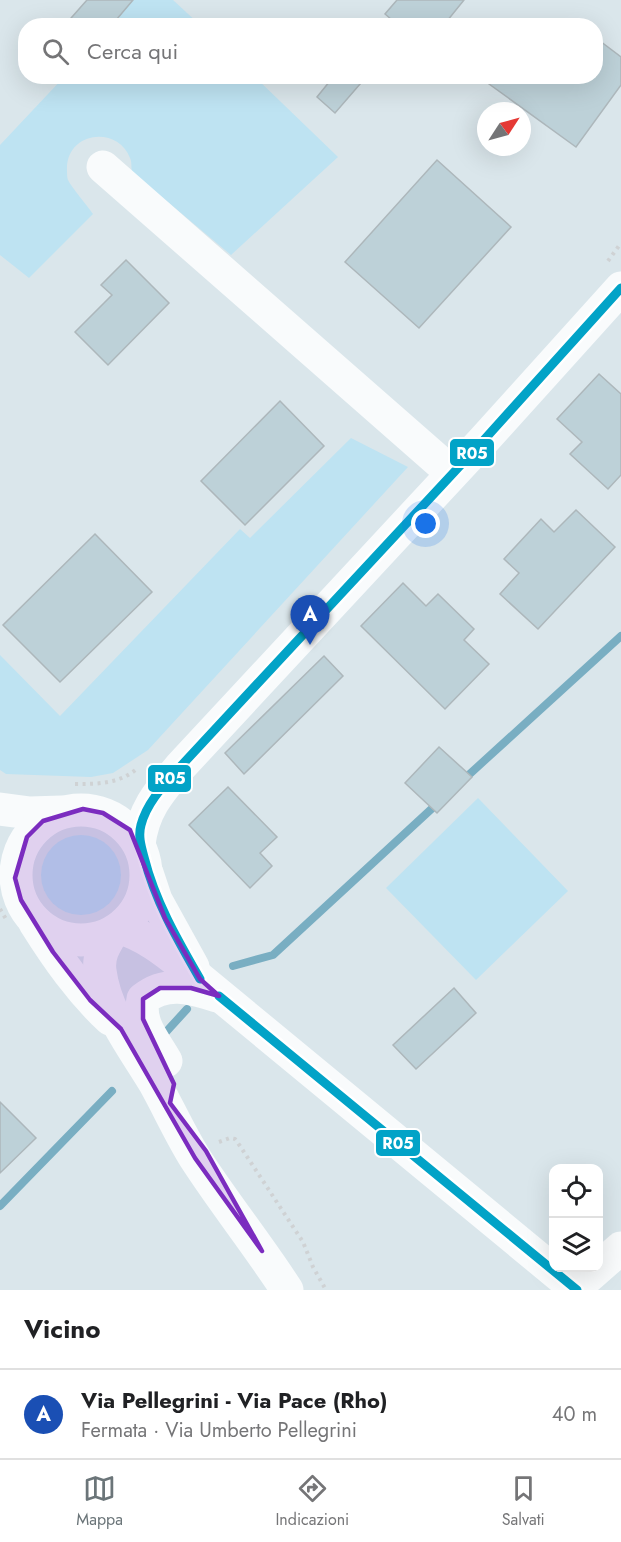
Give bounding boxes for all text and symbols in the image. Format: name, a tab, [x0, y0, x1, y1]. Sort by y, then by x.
search box	[18, 18, 603, 84]
icon: search	[39, 35, 72, 68]
text: Cerca qui	[87, 35, 178, 67]
north arrow	[477, 102, 531, 156]
line badge: R05	[449, 438, 495, 467]
text: R05	[456, 442, 488, 465]
your location	[411, 509, 440, 538]
pin: A	[290, 596, 330, 645]
line badge: R05	[147, 764, 192, 793]
text: R05	[154, 767, 186, 790]
line badge: R05	[375, 1129, 421, 1157]
text: R05	[382, 1132, 414, 1155]
map controls	[549, 1164, 603, 1272]
button: locate	[549, 1164, 603, 1218]
button: layers	[549, 1218, 603, 1272]
text: Vicino	[24, 1310, 101, 1348]
text: Via Pellegrini - Via Pace (Rho)	[81, 1384, 388, 1416]
text: A	[36, 1400, 51, 1429]
text: 40 m	[552, 1400, 597, 1429]
text: Fermata · Via Umberto Pellegrini	[81, 1416, 357, 1445]
tab: Mappa	[76, 1472, 123, 1531]
tab: Indicazioni	[275, 1472, 349, 1531]
tab: Salvati	[502, 1472, 545, 1531]

